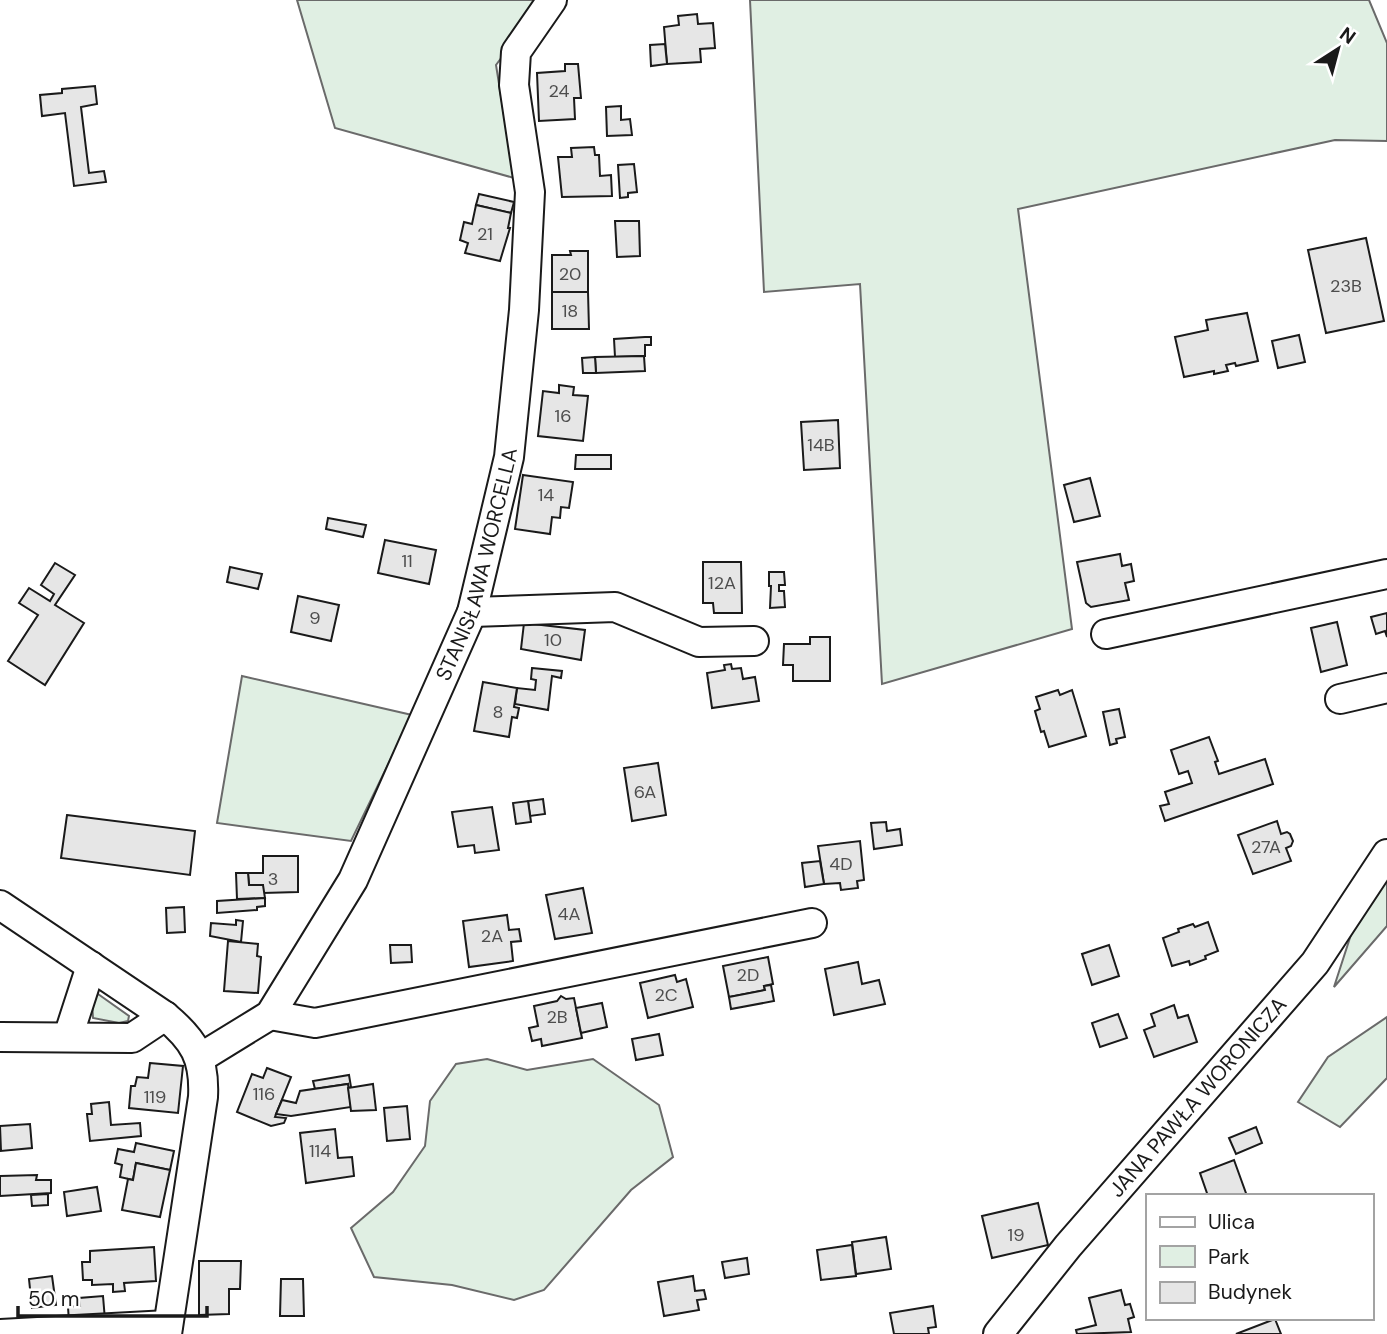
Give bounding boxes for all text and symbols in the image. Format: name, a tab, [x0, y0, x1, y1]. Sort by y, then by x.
north arrow	[1303, 14, 1373, 84]
text: N	[1335, 21, 1361, 50]
house number: 24	[549, 79, 570, 103]
house number: 21	[477, 222, 493, 246]
house number: 20	[559, 262, 581, 286]
house number: 23B	[1330, 274, 1362, 298]
house number: 18	[562, 299, 578, 323]
house number: 16	[555, 404, 571, 428]
house number: 14B	[807, 433, 835, 457]
street label: STANISŁAWA WORCELLA	[429, 447, 524, 685]
house number: 14	[538, 483, 554, 507]
house number: 11	[401, 549, 413, 573]
house number: 12A	[708, 571, 736, 595]
house number: 9	[309, 606, 321, 630]
house number: 10	[544, 628, 562, 652]
house number: 8	[493, 700, 503, 724]
house number: 6A	[634, 780, 656, 804]
house number: 27A	[1251, 835, 1281, 859]
house number: 4D	[829, 852, 853, 876]
house number: 3	[268, 867, 278, 891]
house number: 4A	[558, 902, 580, 926]
house number: 2A	[481, 924, 503, 948]
house number: 2D	[737, 963, 759, 987]
house number: 2C	[654, 983, 678, 1007]
street label: JANA PAWŁA WORONICZA	[1103, 991, 1293, 1203]
house number: 2B	[546, 1005, 568, 1029]
house number: 116	[253, 1082, 275, 1106]
house number: 119	[144, 1085, 166, 1109]
house number: 114	[309, 1139, 331, 1163]
legend	[1146, 1194, 1373, 1320]
text: Ulica	[1208, 1208, 1255, 1236]
house number: 19	[1008, 1223, 1024, 1247]
text: Park	[1208, 1243, 1250, 1271]
scale bar	[18, 1274, 206, 1318]
text: Budynek	[1208, 1278, 1293, 1306]
text: 50 m	[28, 1285, 79, 1313]

